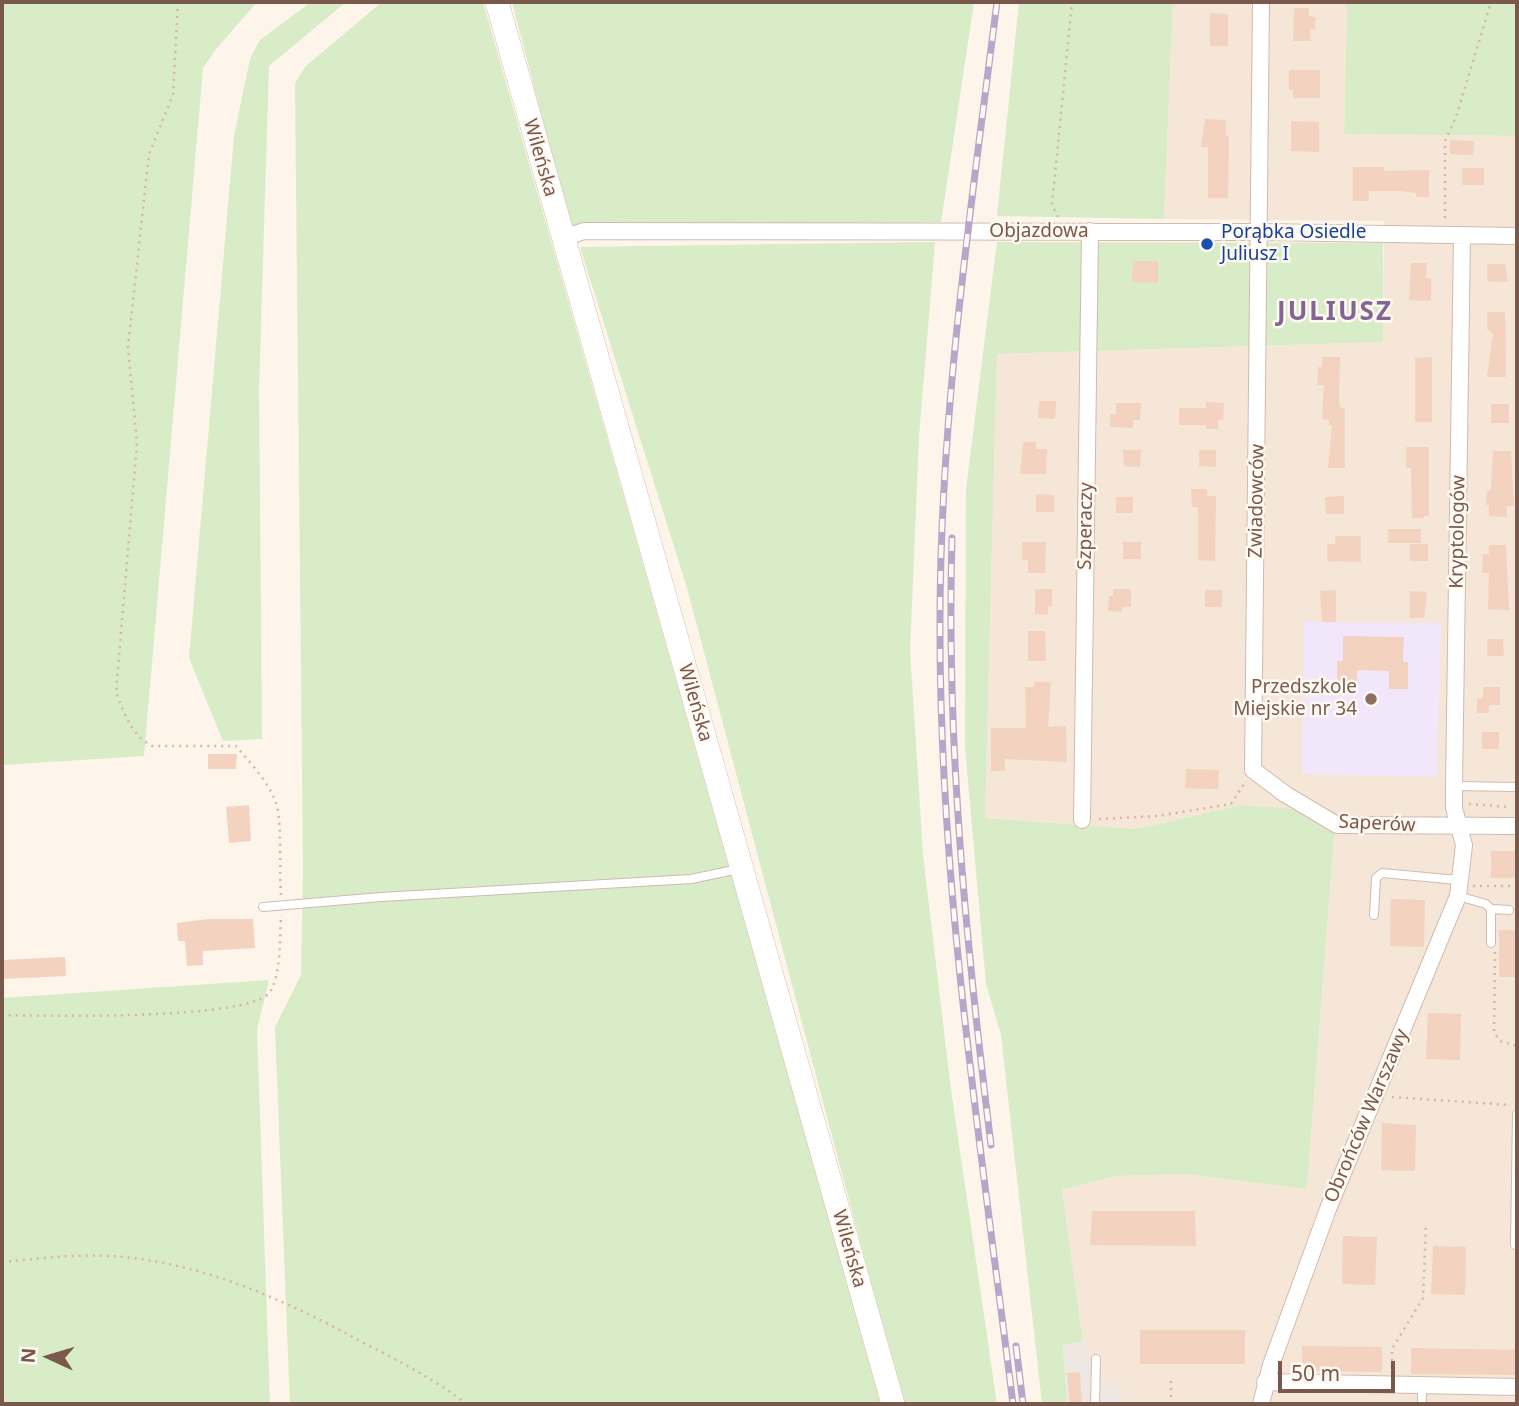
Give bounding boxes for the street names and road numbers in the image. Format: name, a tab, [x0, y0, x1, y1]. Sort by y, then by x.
street label: Wileńska	[518, 116, 562, 200]
street label: Objazdowa	[989, 221, 1089, 243]
street label: Zwiadowców	[1245, 444, 1269, 558]
street label: Kryptologów	[1446, 475, 1470, 589]
street label: Szperaczy	[1074, 482, 1098, 570]
street label: Wileńska	[673, 661, 717, 745]
street label: Saperów	[1338, 811, 1416, 837]
street label: Obrońców Warszawy	[1320, 1026, 1414, 1206]
street label: Wileńska	[827, 1207, 871, 1291]

